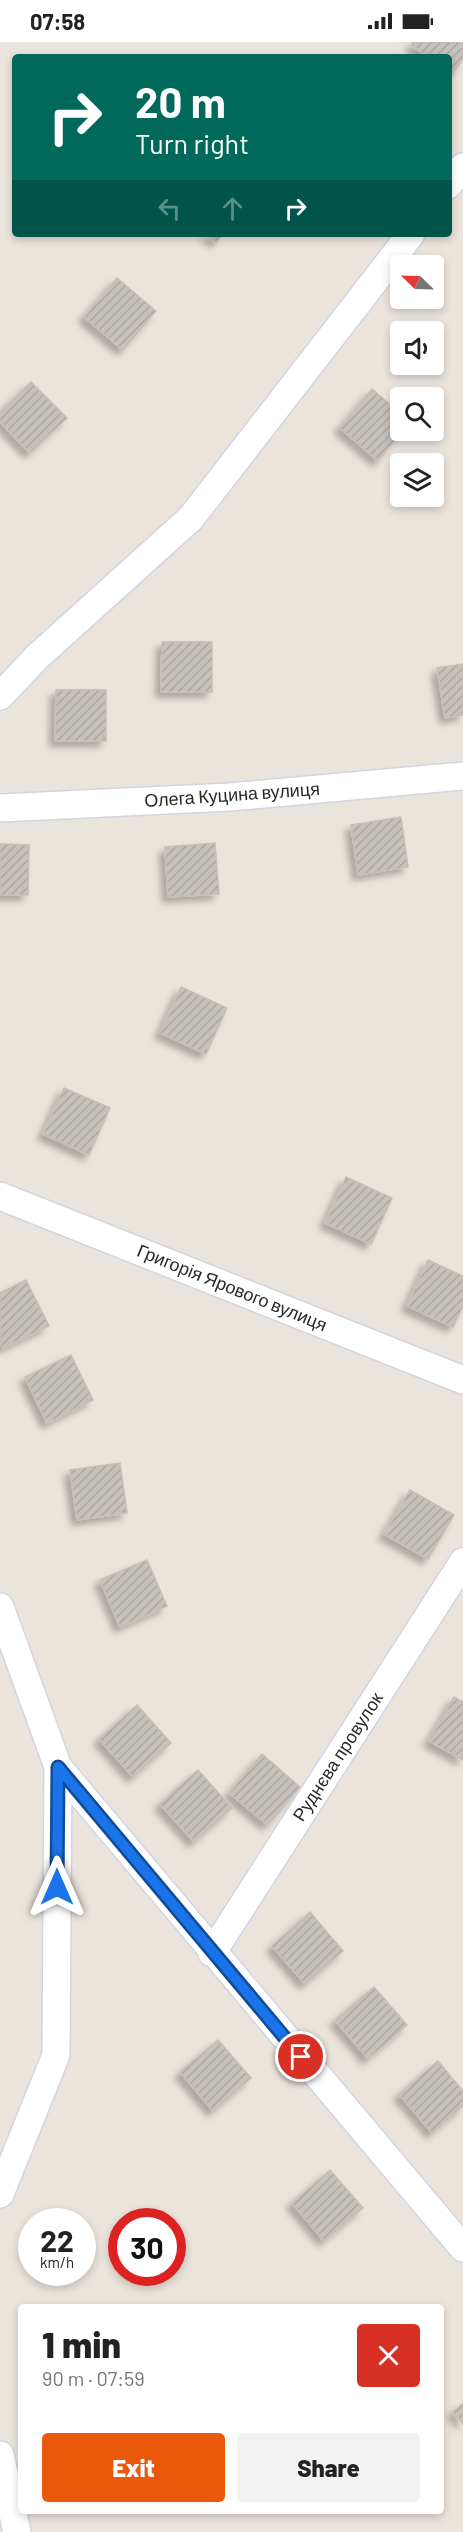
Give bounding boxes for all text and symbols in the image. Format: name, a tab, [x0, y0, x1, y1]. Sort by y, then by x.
text: 07:58	[30, 8, 85, 34]
text: 20 m	[135, 76, 226, 126]
icon: right	[36, 78, 114, 156]
text: Turn right	[135, 127, 249, 159]
icon: left	[153, 192, 186, 225]
icon: ahead	[216, 192, 249, 225]
icon: right	[279, 192, 312, 225]
north arrow	[390, 255, 444, 309]
map controls	[390, 255, 444, 507]
button: sound	[390, 321, 444, 375]
button: search	[390, 387, 444, 441]
button: layers	[390, 453, 444, 507]
street label: Олега Куцина вулиця	[143, 777, 320, 811]
street label: Григорія Ярового вулиця	[134, 1239, 331, 1335]
street label: Руднєва провулок	[287, 1688, 387, 1825]
position arrow	[25, 1855, 89, 1919]
pin	[275, 2031, 326, 2082]
icon: arrive	[284, 2040, 317, 2073]
speed limit sign: 30	[108, 2208, 186, 2286]
text: 22	[40, 2222, 74, 2258]
text: km/h	[40, 2253, 74, 2271]
text: 1 min	[42, 2322, 121, 2365]
button: close	[357, 2324, 420, 2387]
text: 90 m · 07:59	[42, 2366, 145, 2390]
button: Exit	[42, 2433, 225, 2502]
button: Share	[237, 2433, 420, 2502]

